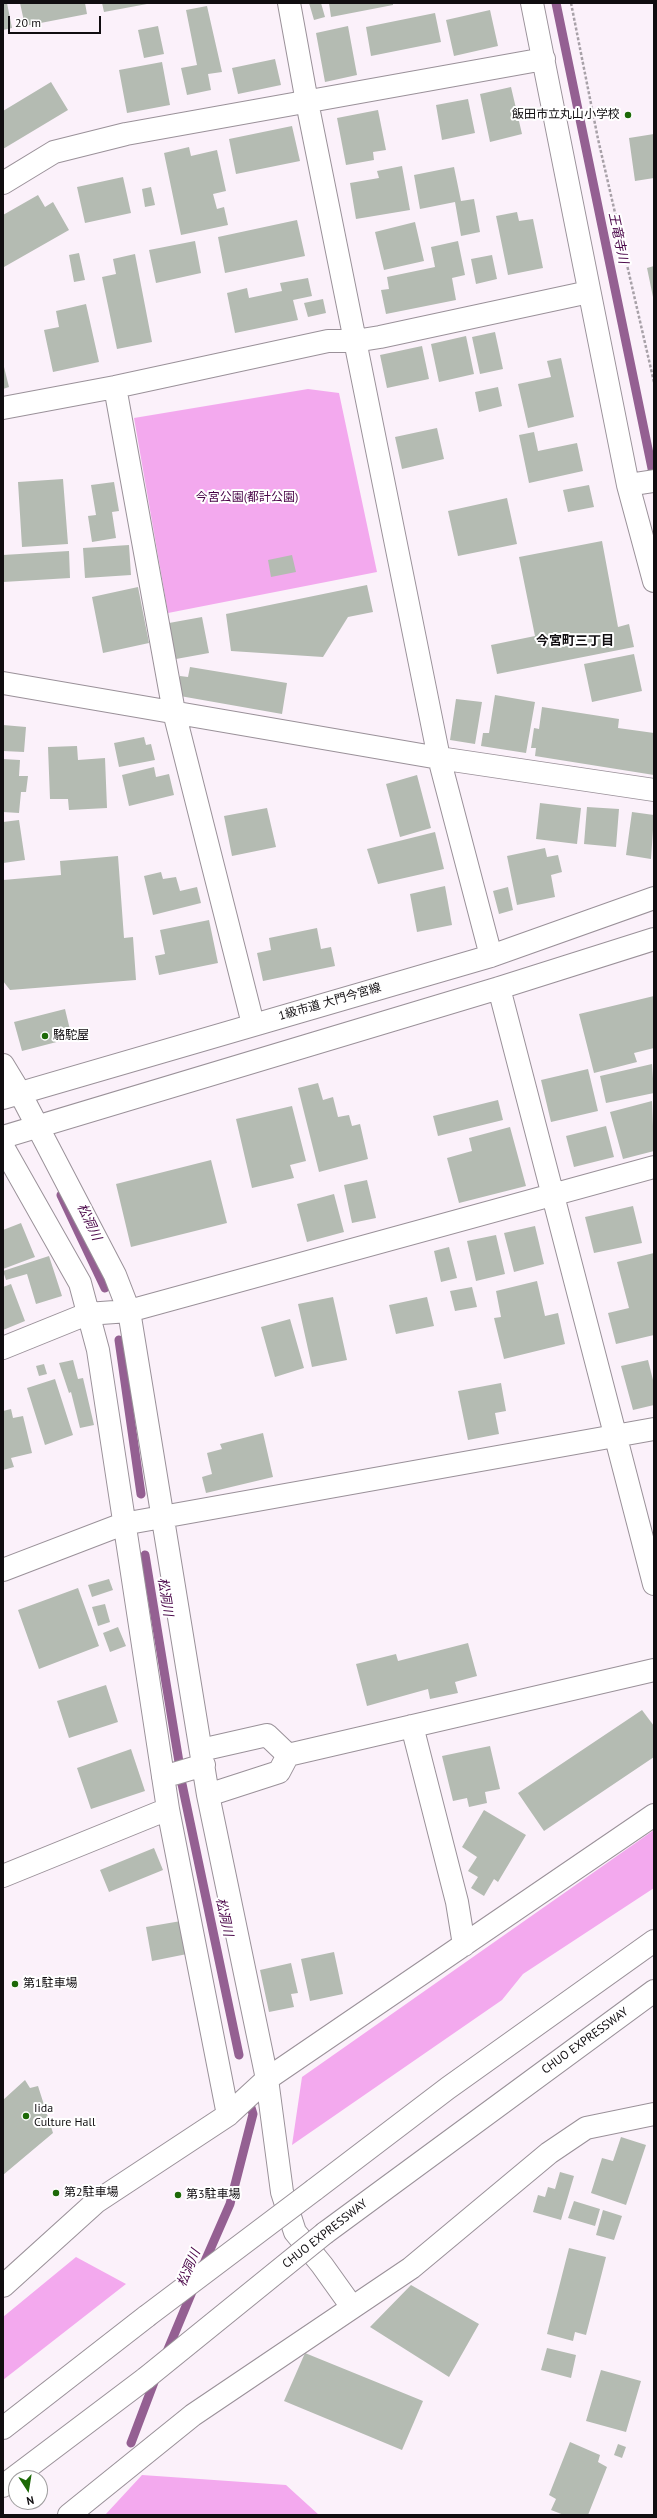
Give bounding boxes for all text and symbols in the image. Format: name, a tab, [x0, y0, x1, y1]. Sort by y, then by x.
scale bar	[10, 8, 103, 34]
text: 20 m	[15, 15, 41, 30]
place label: 飯田市立丸山小学校	[512, 108, 620, 122]
marker: 飯田市立丸山小学校	[623, 110, 633, 120]
water label: 王竜寺川	[605, 211, 631, 265]
park label: 今宮公園(都計公園)	[196, 491, 298, 505]
district label: 今宮町三丁目	[536, 633, 614, 649]
street label: 1級市道 大門今宮線	[277, 981, 383, 1023]
place label: 駱駝屋	[53, 1029, 89, 1043]
marker: 駱駝屋	[40, 1031, 50, 1041]
water label: 松洞川	[74, 1201, 104, 1243]
water label: 松洞川	[154, 1577, 176, 1617]
water label: 松洞川	[212, 1896, 236, 1938]
place label: 第1駐車場	[23, 1977, 78, 1991]
marker: 第1駐車場	[10, 1979, 20, 1989]
street label: CHUO EXPRESSWAY	[539, 2005, 631, 2077]
place label: Iida Culture Hall	[34, 2102, 96, 2130]
marker: Iida Culture Hall	[21, 2111, 31, 2121]
place label: 第2駐車場	[64, 2186, 119, 2200]
marker: 第2駐車場	[51, 2188, 61, 2198]
place label: 第3駐車場	[186, 2188, 241, 2202]
marker: 第3駐車場	[173, 2190, 183, 2200]
street label: CHUO EXPRESSWAY	[280, 2196, 370, 2272]
water label: 松洞川	[174, 2247, 204, 2289]
north arrow	[8, 2470, 48, 2510]
text: N	[25, 2493, 35, 2508]

